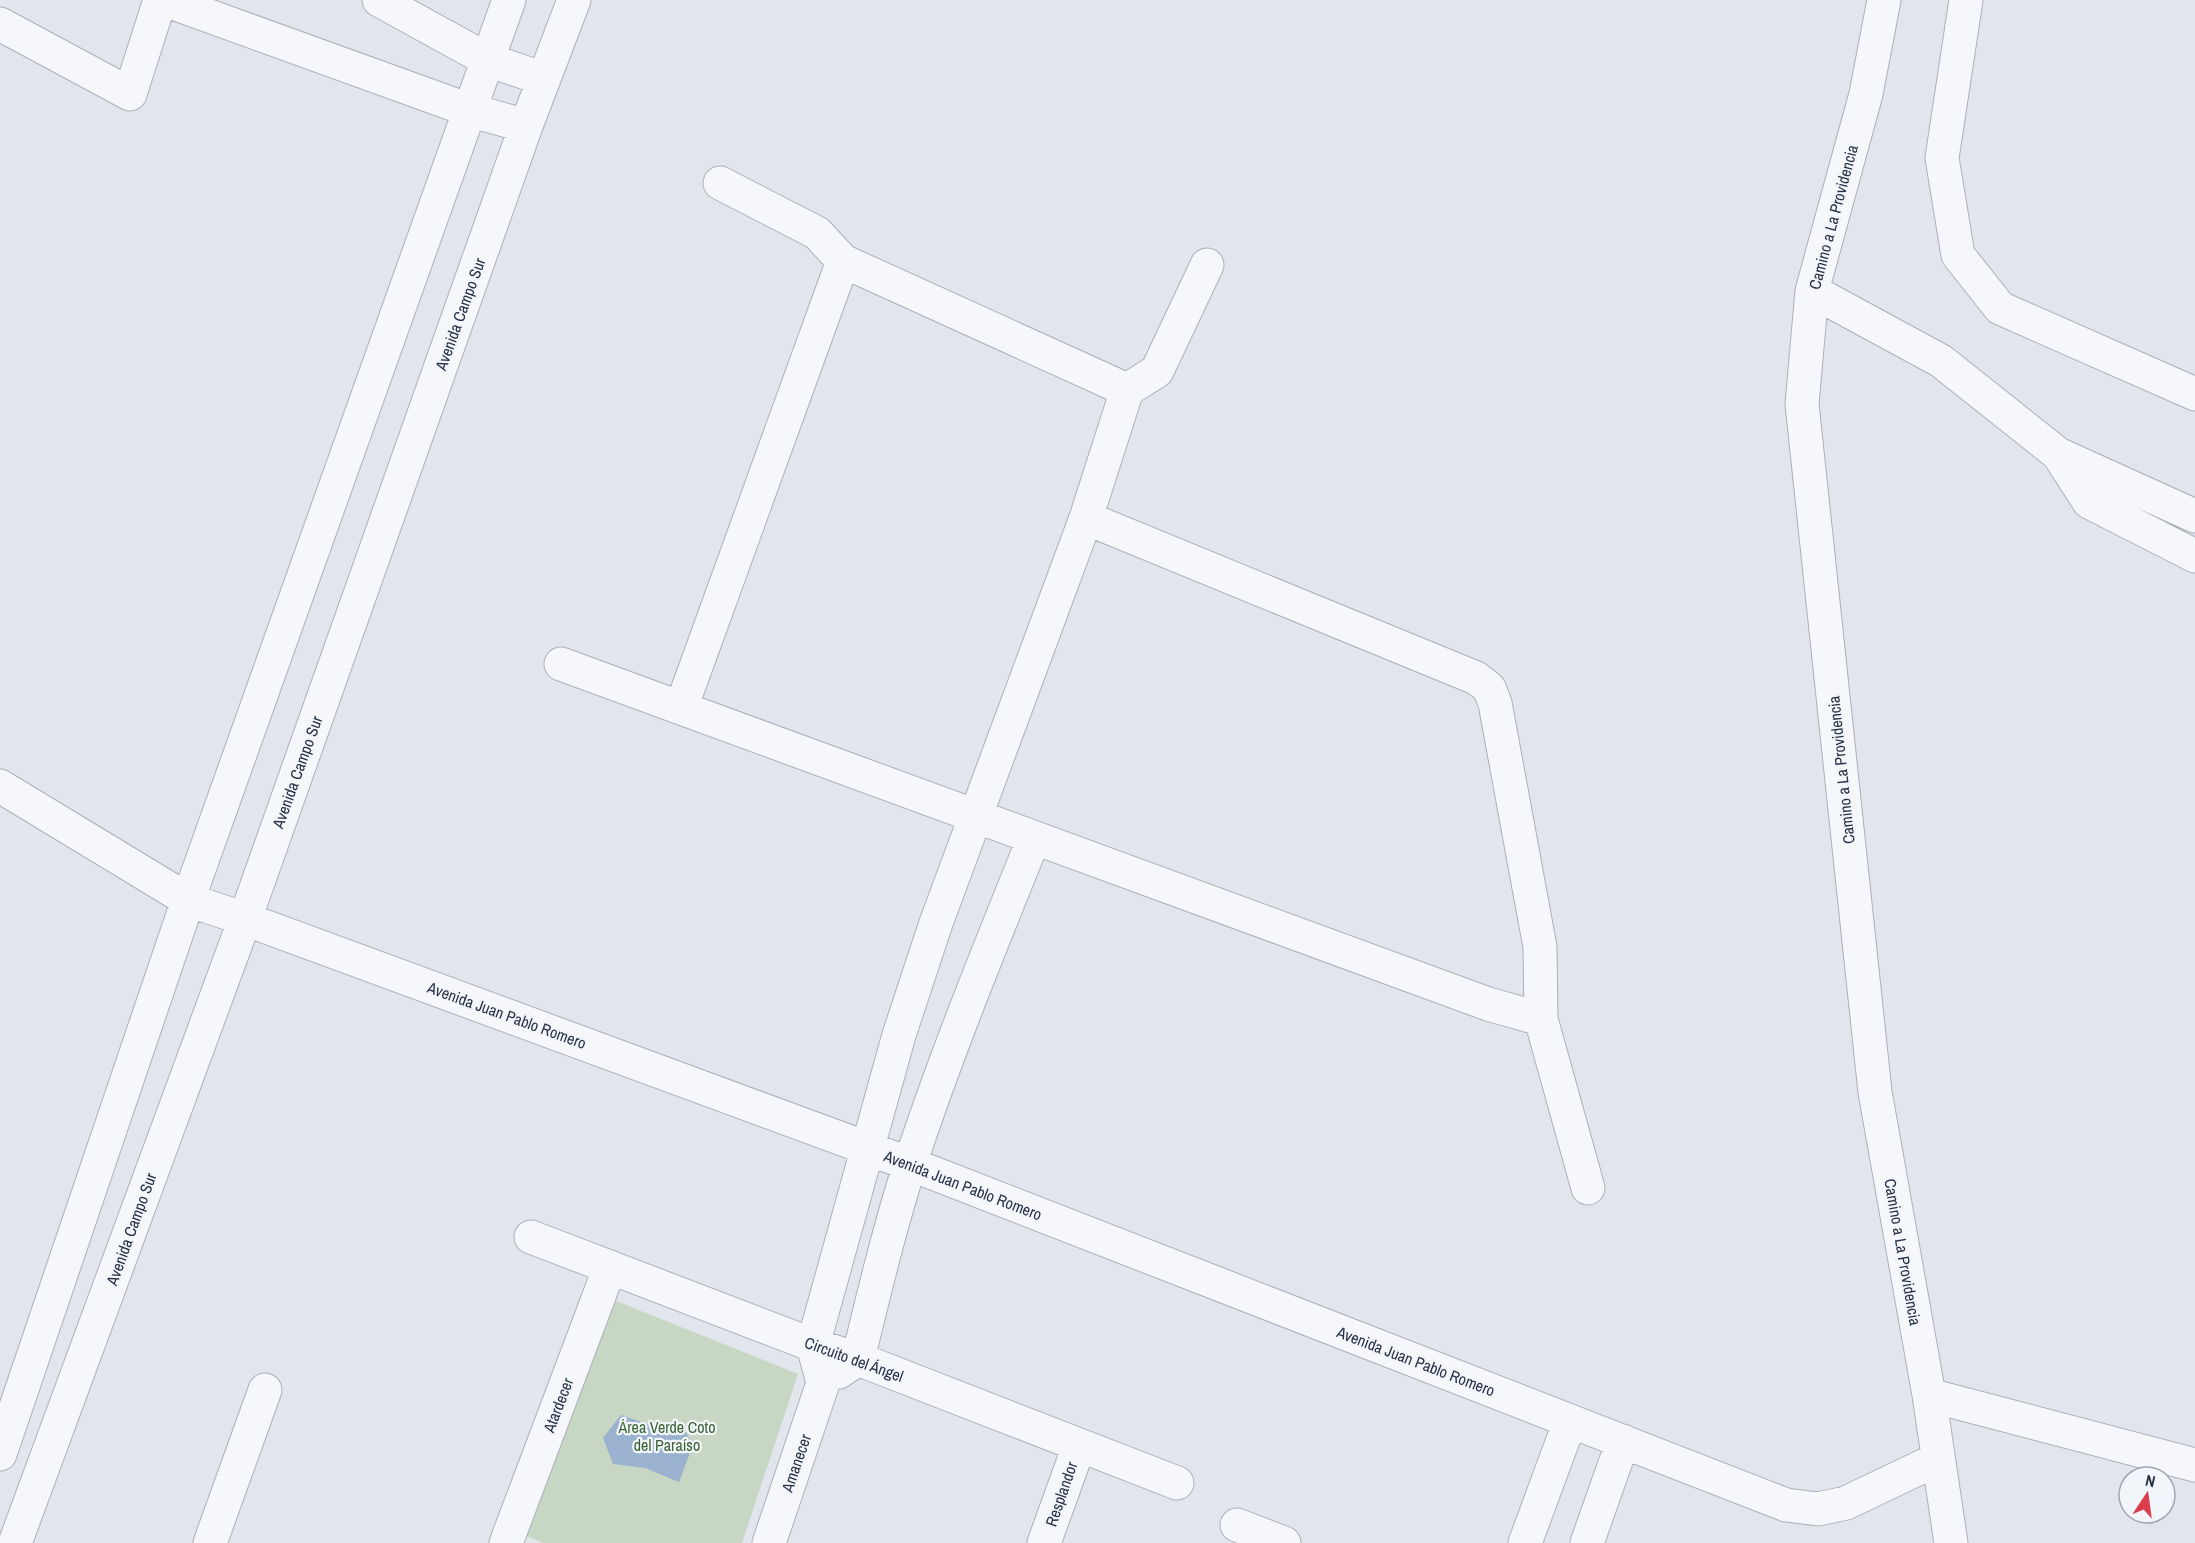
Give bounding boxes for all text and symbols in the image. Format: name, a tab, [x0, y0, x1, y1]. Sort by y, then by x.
street label: Camino a La Providencia	[1803, 142, 1863, 292]
street label: Avenida Campo Sur	[429, 254, 491, 374]
street label: Camino a La Providencia	[1822, 694, 1860, 845]
street label: Avenida Campo Sur	[266, 712, 328, 832]
street label: Avenida Juan Pablo Romero	[424, 976, 589, 1054]
street label: Avenida Juan Pablo Romero	[880, 1144, 1045, 1225]
street label: Avenida Campo Sur	[100, 1169, 162, 1289]
street label: Camino a La Providencia	[1879, 1177, 1927, 1328]
street label: Avenida Juan Pablo Romero	[1333, 1320, 1498, 1401]
street label: Circuito del Ángel	[802, 1331, 907, 1387]
street label: Atardecer	[537, 1374, 579, 1436]
park label: Área Verde Coto del Paraíso	[617, 1416, 716, 1456]
street label: Amanecer	[776, 1431, 816, 1496]
street label: Resplandor	[1040, 1458, 1083, 1529]
north arrow	[2117, 1465, 2177, 1525]
text: N	[2143, 1469, 2157, 1492]

